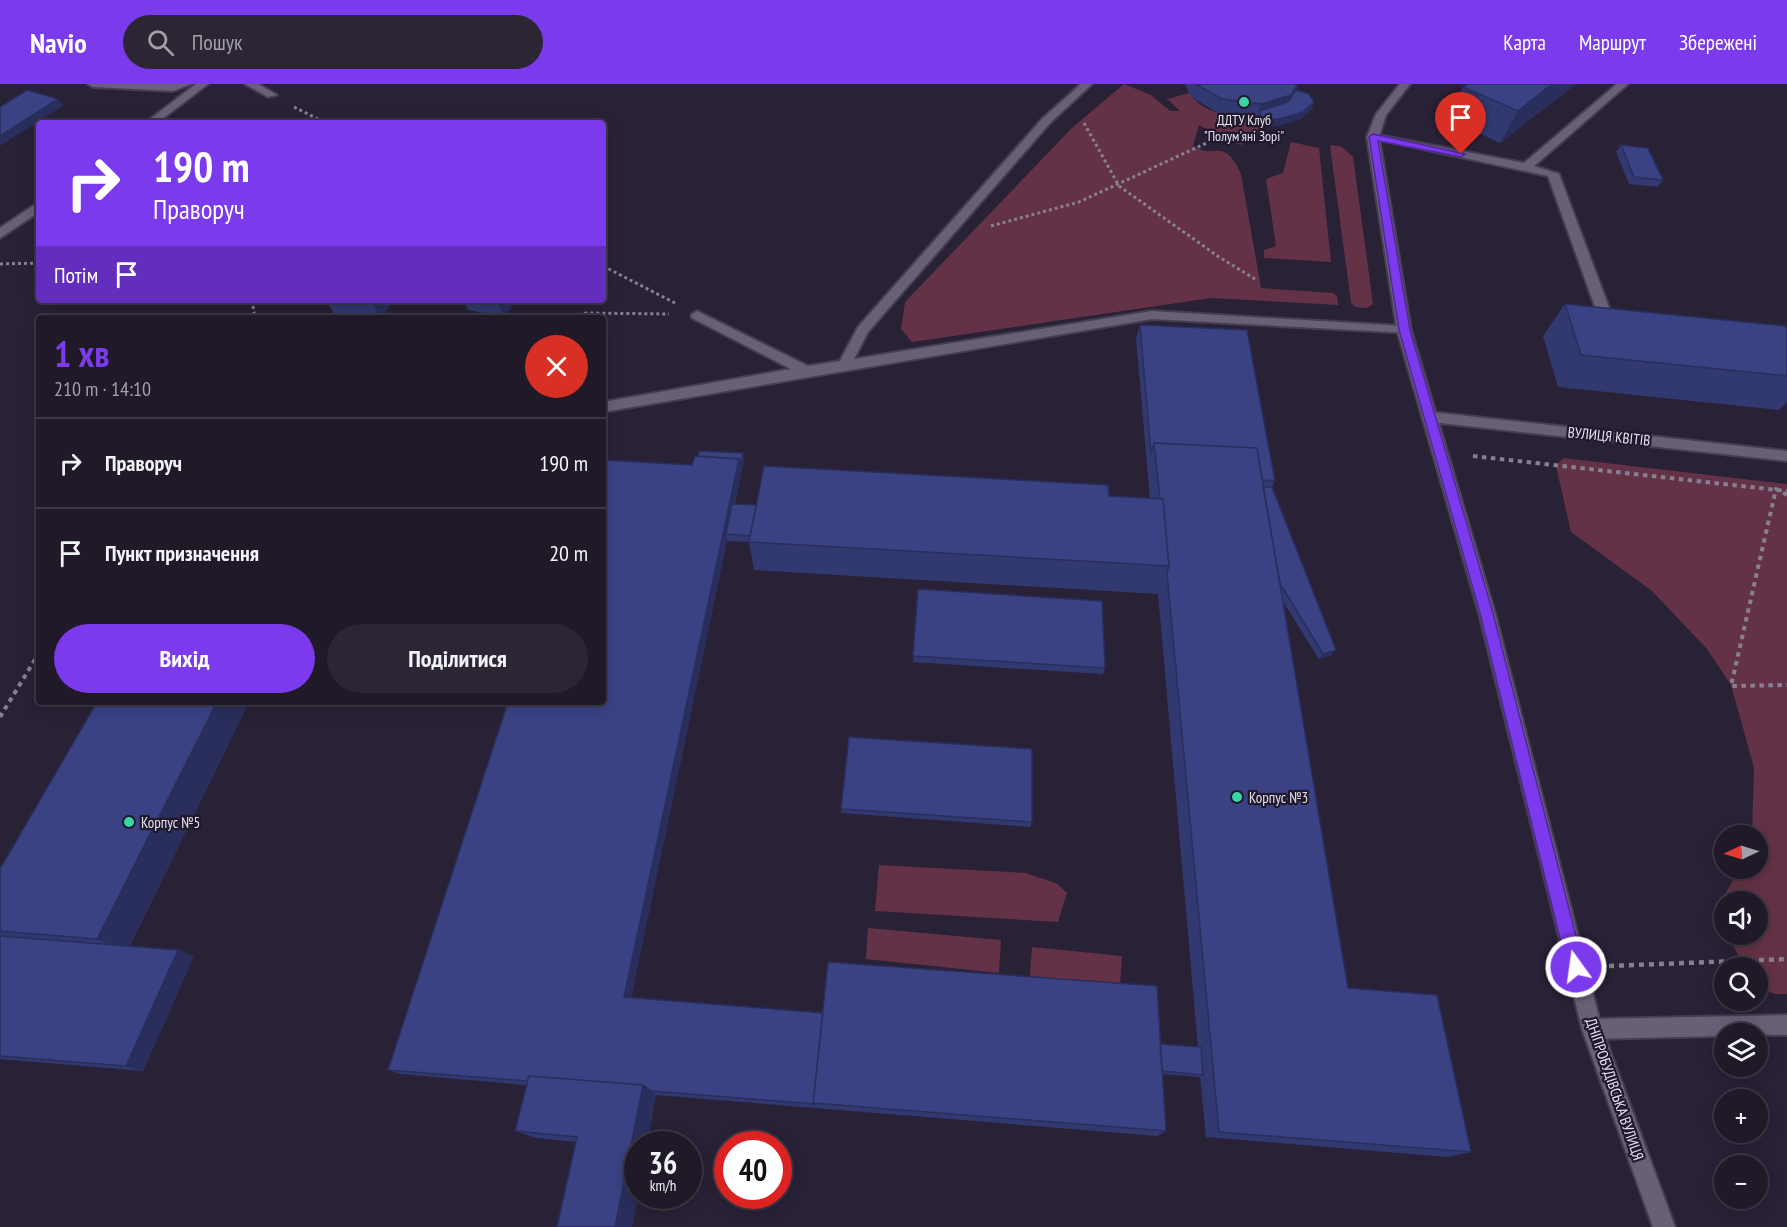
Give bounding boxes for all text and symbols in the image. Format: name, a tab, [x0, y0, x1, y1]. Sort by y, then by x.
search box	[123, 15, 543, 69]
text: Navio	[30, 24, 87, 61]
icon: search	[144, 26, 177, 59]
text: Пошук	[192, 28, 243, 56]
text: Карта	[1503, 29, 1546, 56]
text: Маршрут	[1579, 29, 1646, 56]
text: Збережені	[1679, 29, 1757, 56]
pin	[1435, 92, 1486, 154]
marker: ДДТУ Клуб "Полум'яні Зорі"	[1237, 95, 1251, 109]
icon: arrive	[1444, 101, 1477, 134]
place label: ДДТУ Клуб "Полум'яні Зорі"	[1204, 111, 1284, 145]
text: 190 m	[153, 139, 250, 194]
icon: right	[54, 144, 132, 222]
text: Праворуч	[153, 192, 245, 226]
icon: arrive	[110, 258, 143, 291]
text: Потім	[54, 261, 98, 289]
text: 1 хв	[54, 330, 109, 377]
button: close	[525, 335, 588, 398]
text: 210 m · 14:10	[54, 376, 151, 402]
street label: ВУЛИЦЯ КВІТІВ	[1567, 422, 1651, 450]
icon: right	[54, 447, 87, 480]
text: Праворуч	[105, 449, 182, 477]
text: 190 m	[539, 449, 588, 477]
icon: arrive	[54, 537, 87, 570]
text: Пункт призначення	[105, 539, 259, 567]
text: 20 m	[549, 539, 588, 567]
button: Вихід	[54, 624, 315, 693]
button: Поділитися	[327, 624, 588, 693]
place label: Корпус №3	[1249, 788, 1308, 807]
marker: Корпус №3	[1230, 790, 1244, 804]
place label: Корпус №5	[141, 813, 200, 832]
marker: Корпус №5	[122, 815, 136, 829]
north arrow	[1714, 825, 1768, 879]
map controls	[1714, 825, 1768, 1209]
button: sound	[1714, 891, 1768, 945]
position arrow	[1544, 935, 1608, 999]
button: search	[1714, 957, 1768, 1011]
street label: ДНІПРОБУДІВСЬКА ВУЛИЦЯ	[1582, 1015, 1648, 1163]
button: layers	[1714, 1023, 1768, 1077]
button: +	[1714, 1089, 1768, 1143]
speed limit sign: 40	[714, 1131, 792, 1209]
text: 36	[649, 1143, 677, 1182]
button: −	[1714, 1155, 1768, 1209]
text: km/h	[650, 1176, 676, 1195]

